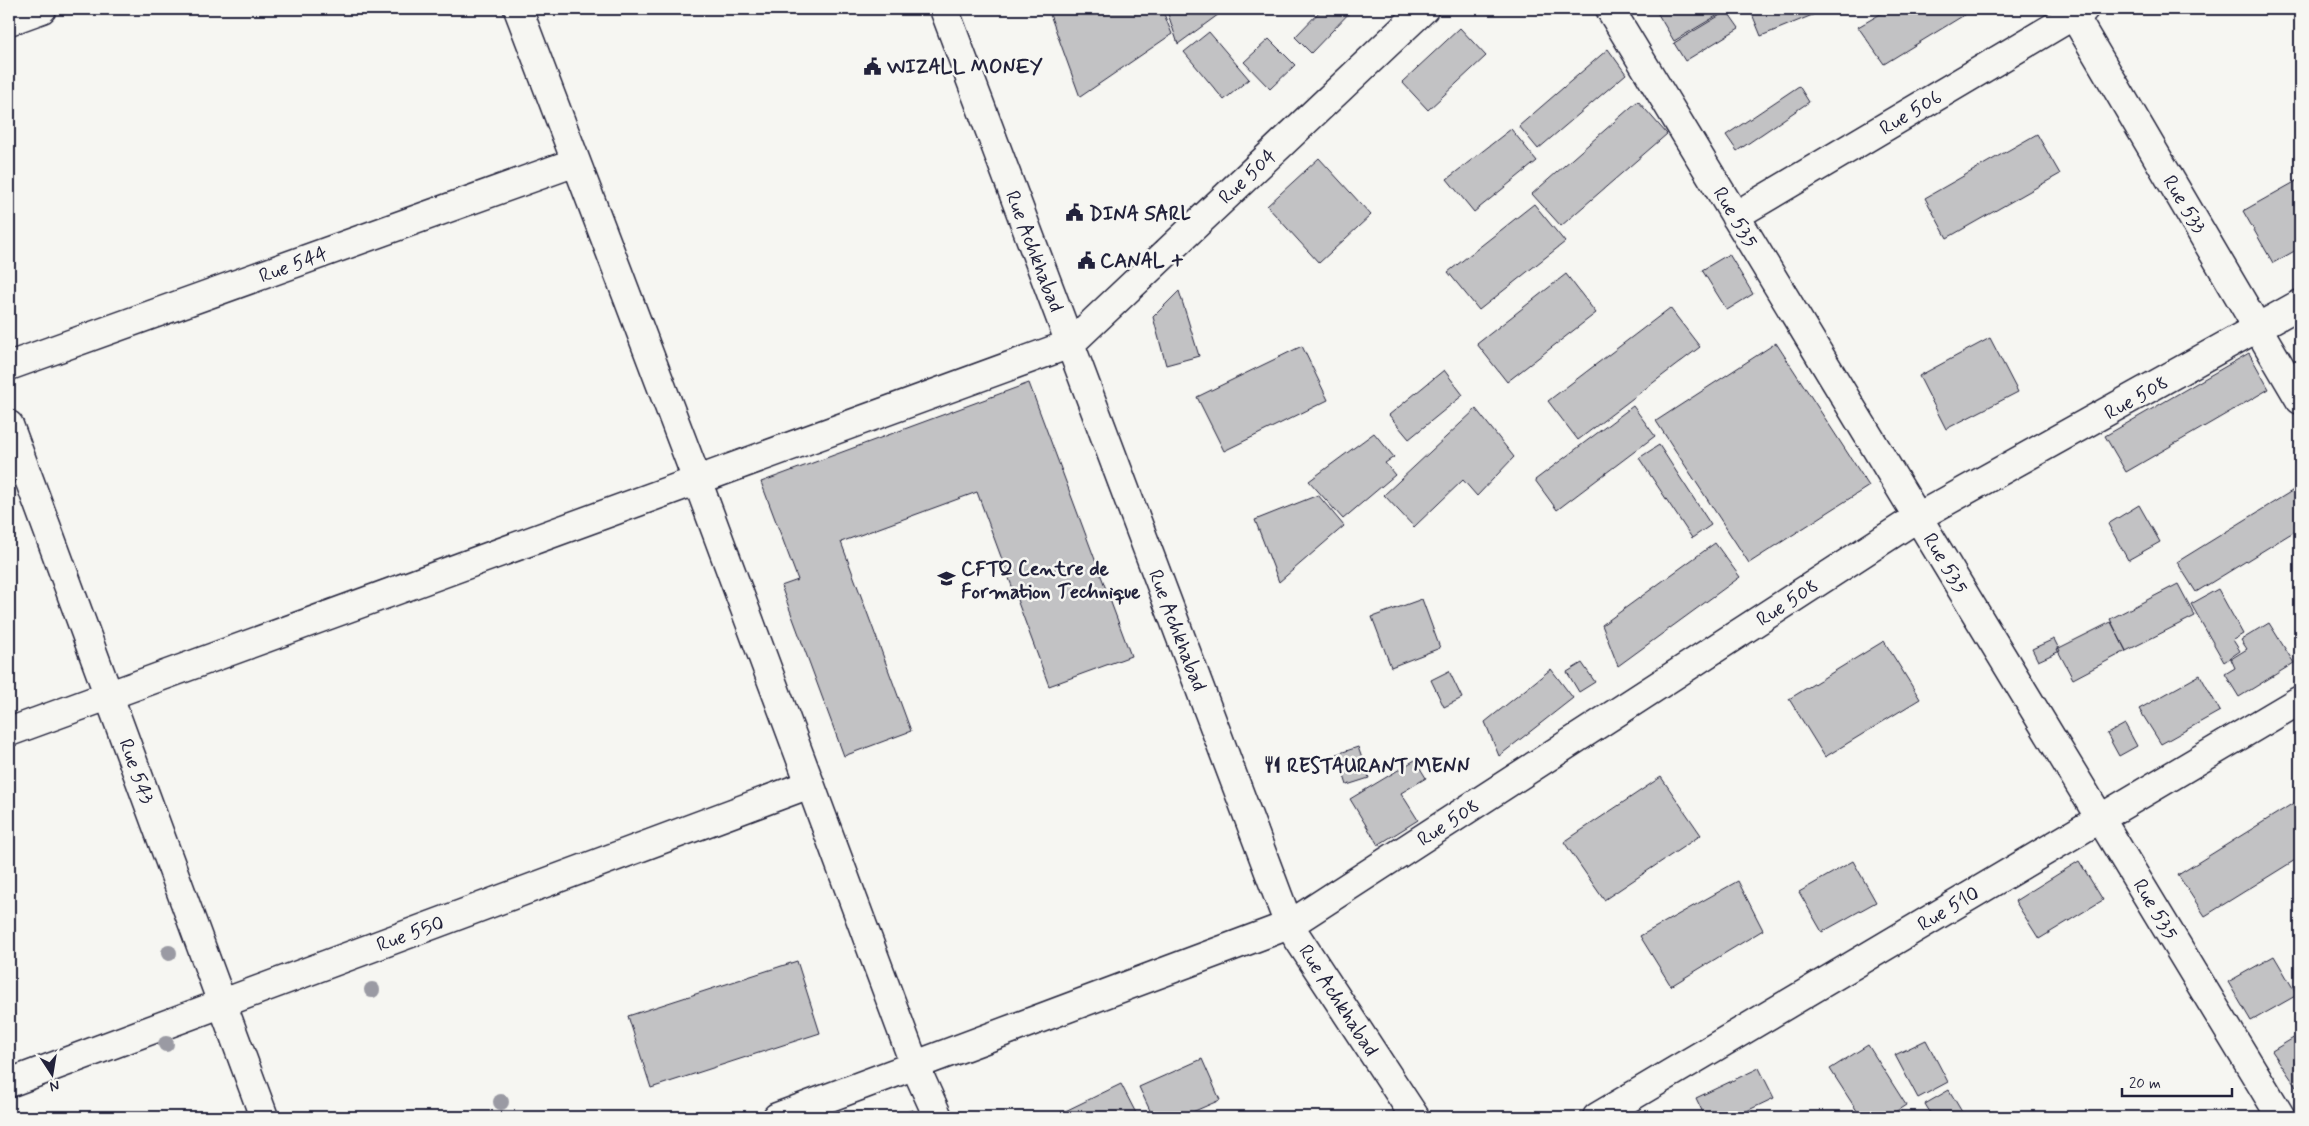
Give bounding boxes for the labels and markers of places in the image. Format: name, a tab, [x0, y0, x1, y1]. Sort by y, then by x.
place label: WIZALL MONEY	[886, 54, 1043, 81]
public building icon: WIZALL MONEY	[863, 56, 883, 76]
place label: DINA SARL	[1089, 201, 1191, 228]
public building icon: DINA SARL	[1065, 203, 1085, 223]
place label: CANAL +	[1100, 248, 1184, 275]
public building icon: CANAL +	[1076, 250, 1096, 270]
place label: CFTQ Centre de Formation Technique	[961, 556, 1141, 606]
school or university icon: CFTQ Centre de Formation Technique	[937, 569, 957, 589]
place label: RESTAURANT MENN	[1287, 753, 1470, 780]
restaurant icon: RESTAURANT MENN	[1263, 755, 1283, 775]

